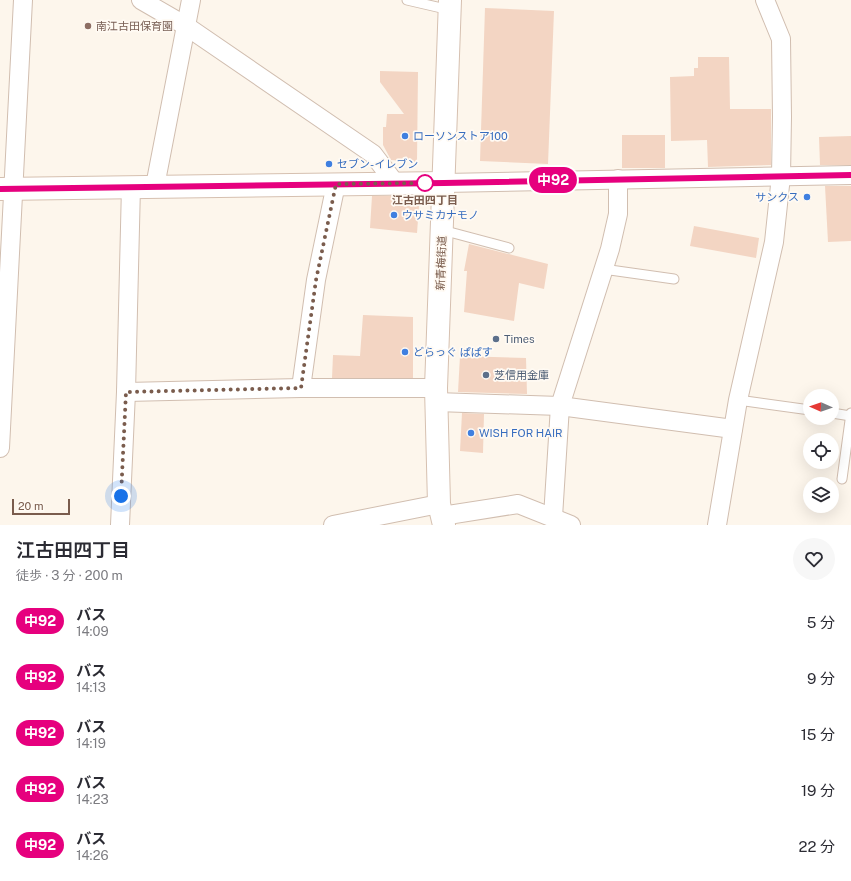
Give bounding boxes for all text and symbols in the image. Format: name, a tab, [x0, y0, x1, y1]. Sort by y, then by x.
place label: 南江古田保育園	[96, 20, 173, 32]
marker: 南江古田保育園	[83, 21, 93, 31]
place label: ローソンストア100	[413, 130, 508, 142]
marker: ローソンストア100	[400, 131, 410, 141]
place label: セブン-イレブン	[337, 158, 418, 170]
marker: セブン-イレブン	[324, 159, 334, 169]
line badge: 中92	[530, 167, 576, 193]
text: 中92	[537, 172, 569, 188]
marker: 江古田四丁目	[416, 174, 434, 192]
place label: サンクス	[755, 191, 799, 203]
marker: サンクス	[802, 192, 812, 202]
place label: 江古田四丁目	[392, 194, 458, 206]
place label: ウサミカナモノ	[402, 209, 479, 221]
marker: ウサミカナモノ	[389, 210, 399, 220]
street label: 新青梅街道	[434, 235, 448, 291]
place label: Times	[504, 333, 535, 345]
marker: Times	[491, 334, 501, 344]
place label: どらっぐ ぱぱす	[413, 346, 493, 358]
marker: どらっぐ ぱぱす	[400, 347, 410, 357]
place label: 芝信用金庫	[494, 369, 549, 381]
marker: 芝信用金庫	[481, 370, 491, 380]
north arrow	[803, 389, 839, 425]
map controls	[803, 389, 839, 513]
place label: WISH FOR HAIR	[479, 427, 563, 439]
marker: WISH FOR HAIR	[466, 428, 476, 438]
button: locate	[803, 433, 839, 469]
button: layers	[803, 477, 839, 513]
your location	[111, 486, 131, 506]
scale bar	[12, 497, 70, 516]
text: 20 m	[18, 500, 43, 512]
button: heart	[793, 538, 835, 580]
text: 江古田四丁目	[16, 539, 130, 561]
text: 徒歩 · 3 分 · 200 m	[16, 568, 123, 583]
text: バス	[76, 606, 106, 623]
text: 中92	[24, 613, 56, 629]
text: 5 分	[807, 614, 835, 631]
text: 14:09	[76, 624, 109, 639]
text: バス	[76, 662, 106, 679]
text: 中92	[24, 669, 56, 685]
text: 9 分	[807, 670, 835, 687]
text: 14:13	[76, 680, 106, 695]
text: バス	[76, 718, 106, 735]
text: 中92	[24, 725, 56, 741]
text: 15 分	[801, 726, 835, 743]
text: 14:19	[76, 736, 106, 751]
text: バス	[76, 774, 106, 791]
text: 中92	[24, 781, 56, 797]
text: 19 分	[801, 782, 835, 799]
text: 14:23	[76, 792, 109, 807]
text: バス	[76, 830, 106, 847]
text: 中92	[24, 837, 56, 853]
text: 22 分	[798, 838, 835, 855]
text: 14:26	[76, 848, 109, 863]

